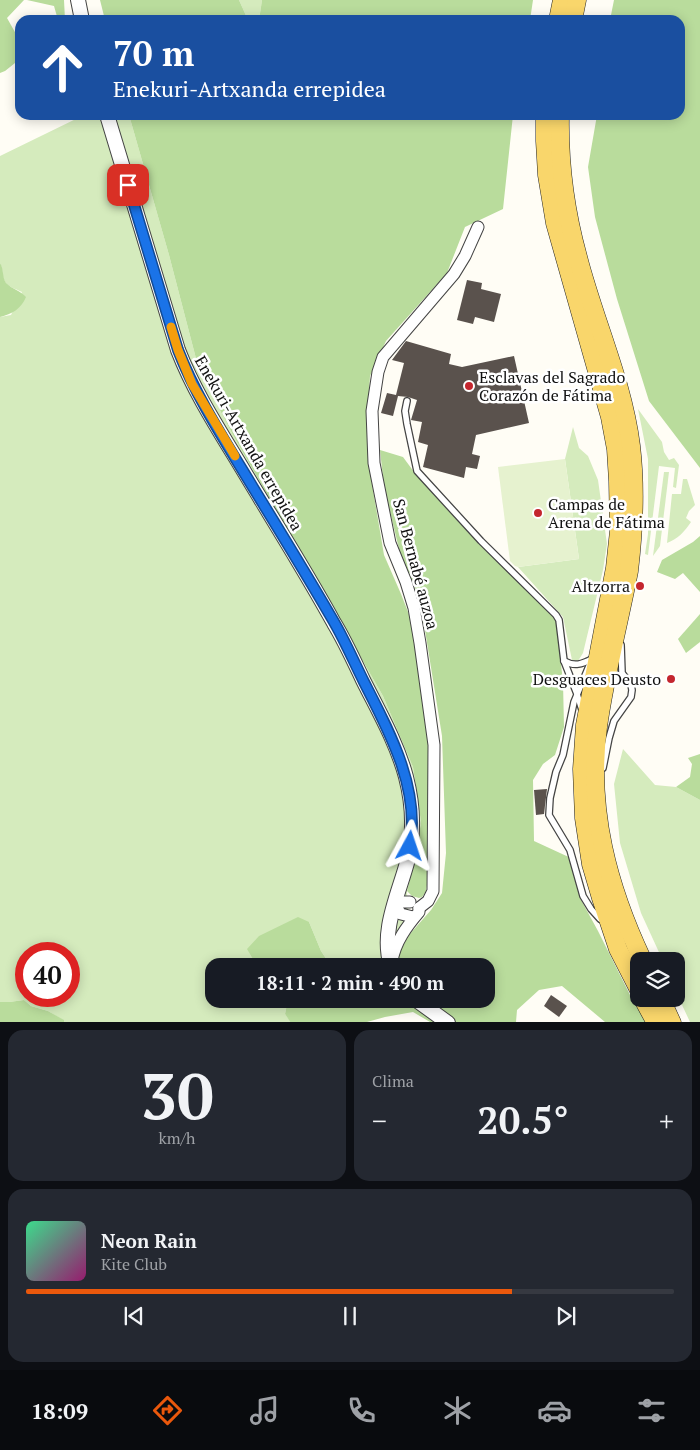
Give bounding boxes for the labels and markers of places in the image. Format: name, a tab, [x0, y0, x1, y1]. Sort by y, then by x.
pin	[107, 164, 149, 206]
place label: Esclavas del Sagrado Corazón de Fátima	[479, 366, 625, 406]
marker: Esclavas del Sagrado Corazón de Fátima	[463, 380, 475, 392]
place label: Campas de Arena de Fátima	[548, 493, 665, 533]
marker: Campas de Arena de Fátima	[532, 507, 544, 519]
place label: Altzorra	[572, 575, 630, 597]
marker: Altzorra	[634, 580, 646, 592]
place label: Desguaces Deusto	[533, 668, 661, 690]
marker: Desguaces Deusto	[665, 673, 677, 685]

